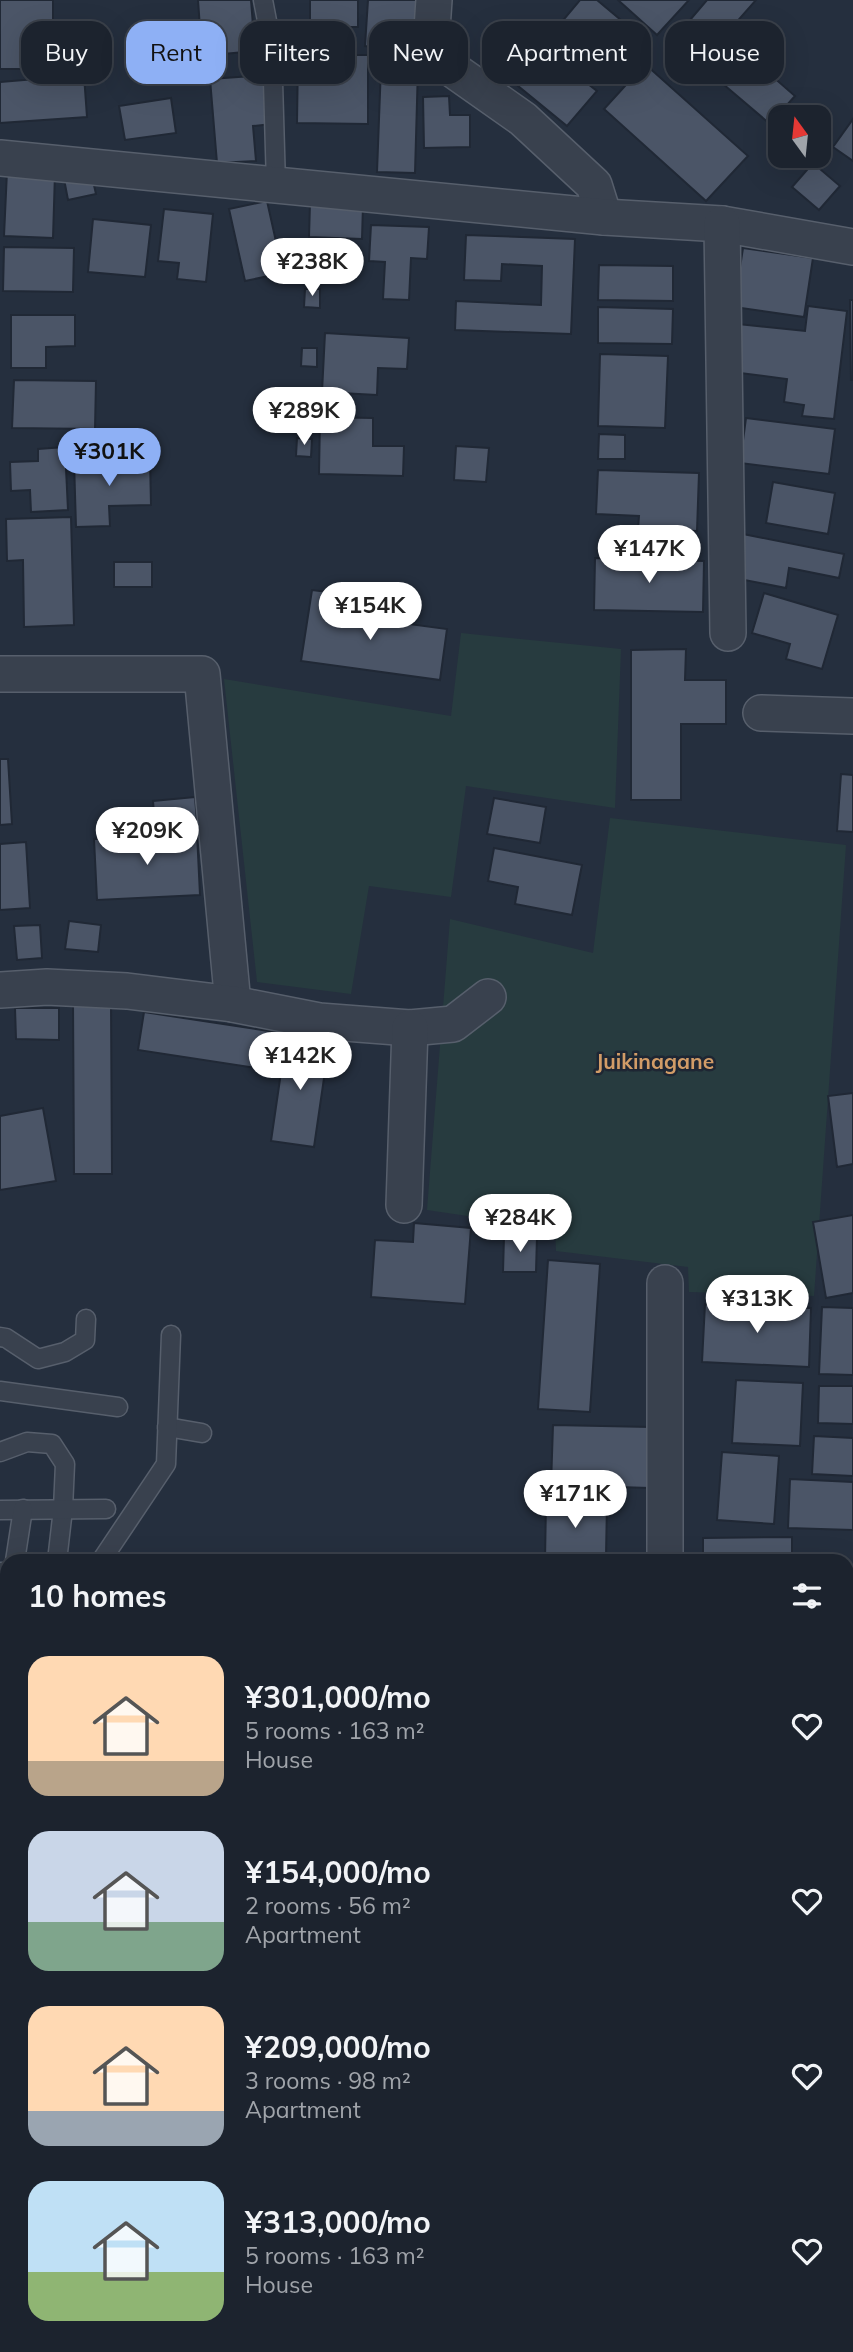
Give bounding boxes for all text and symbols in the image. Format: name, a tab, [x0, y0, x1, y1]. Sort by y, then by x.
chip: Buy	[21, 21, 112, 84]
chip: Rent	[126, 21, 226, 84]
chip: Filters	[240, 21, 355, 84]
chip: New	[369, 21, 468, 84]
chip: Apartment	[482, 21, 651, 84]
chip: House	[665, 21, 784, 84]
north arrow	[768, 105, 831, 168]
map controls	[768, 105, 831, 168]
pin: ¥238K	[263, 238, 361, 298]
text: ¥238K	[277, 246, 347, 275]
pin: ¥289K	[255, 388, 353, 447]
text: ¥289K	[269, 395, 339, 424]
pin: ¥301K	[60, 428, 158, 488]
text: ¥301K	[74, 436, 144, 465]
pin: ¥147K	[600, 526, 698, 585]
text: ¥147K	[614, 533, 684, 562]
pin: ¥154K	[321, 582, 419, 642]
text: ¥154K	[335, 590, 405, 619]
pin: ¥209K	[98, 808, 196, 867]
text: ¥209K	[112, 815, 182, 844]
pin: ¥142K	[251, 1032, 349, 1092]
text: ¥142K	[265, 1040, 335, 1069]
district label: Juikinagane	[596, 1048, 714, 1074]
pin: ¥284K	[471, 1194, 569, 1254]
text: ¥284K	[485, 1202, 555, 1231]
pin: ¥313K	[708, 1276, 806, 1335]
text: ¥313K	[722, 1283, 792, 1312]
pin: ¥171K	[526, 1470, 624, 1530]
text: ¥171K	[540, 1478, 610, 1507]
text: 10 homes	[28, 1577, 167, 1615]
icon: filters	[788, 1577, 826, 1615]
text: ¥301,000/mo	[245, 1678, 431, 1716]
icon: home	[84, 1684, 168, 1768]
icon: heart	[788, 1707, 826, 1745]
text: 5 rooms · 163 m²	[245, 1716, 425, 1745]
text: House	[245, 1745, 313, 1774]
text: ¥154,000/mo	[245, 1853, 431, 1891]
icon: home	[84, 1859, 168, 1943]
icon: heart	[788, 1882, 826, 1920]
text: 2 rooms · 56 m²	[245, 1891, 411, 1920]
text: Apartment	[245, 1920, 361, 1949]
text: ¥209,000/mo	[245, 2028, 431, 2066]
icon: home	[84, 2034, 168, 2118]
icon: heart	[788, 2057, 826, 2095]
text: 3 rooms · 98 m²	[245, 2066, 411, 2095]
text: Apartment	[245, 2095, 361, 2124]
text: ¥313,000/mo	[245, 2203, 431, 2241]
icon: home	[84, 2209, 168, 2293]
icon: heart	[788, 2232, 826, 2270]
text: 5 rooms · 163 m²	[245, 2241, 425, 2270]
text: House	[245, 2270, 313, 2299]

